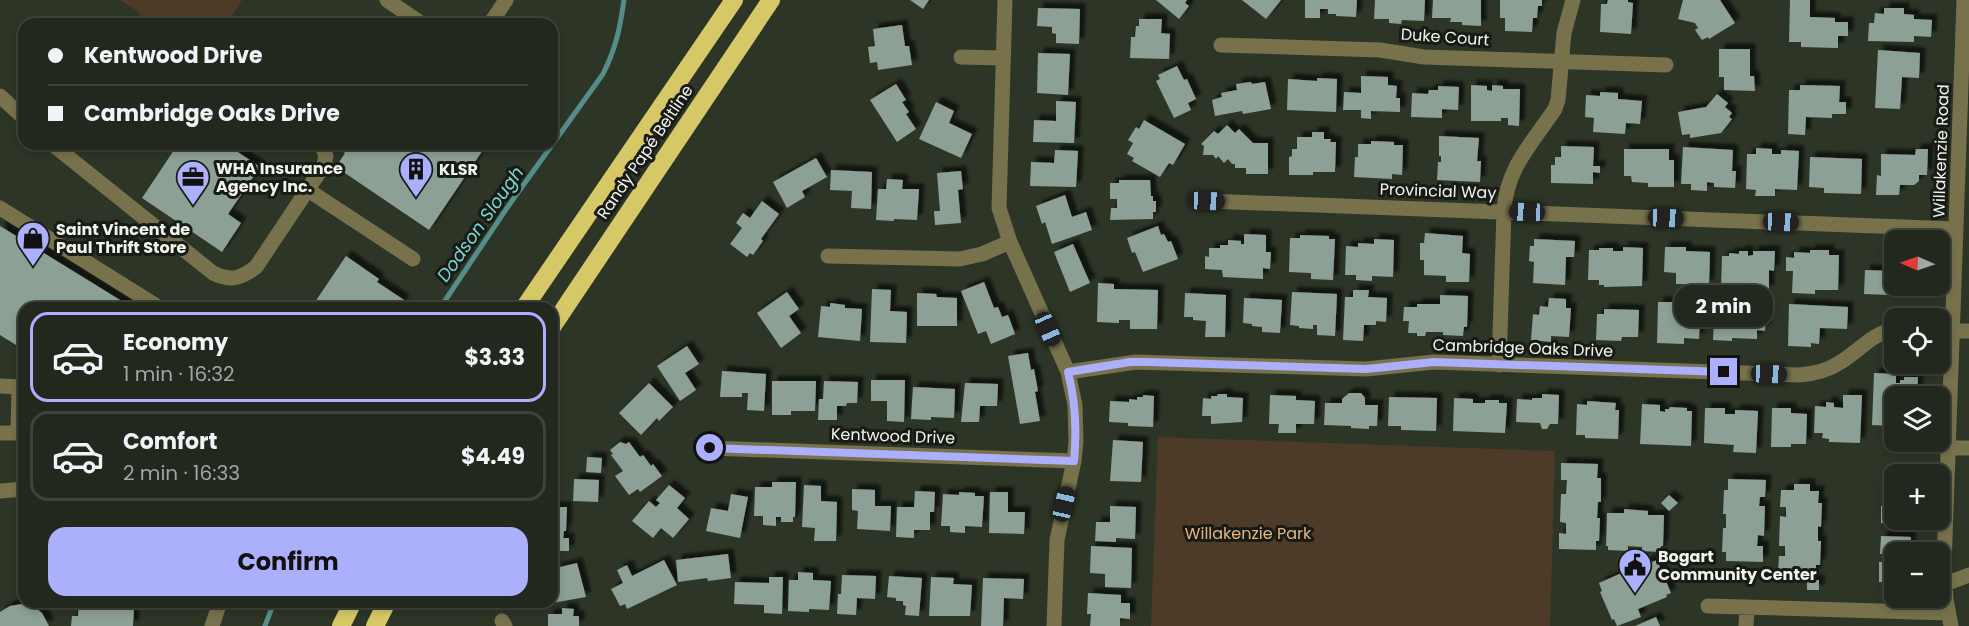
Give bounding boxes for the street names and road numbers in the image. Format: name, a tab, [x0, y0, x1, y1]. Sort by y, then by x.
street label: Duke Court	[1400, 22, 1490, 52]
street label: Randy Papé Beltline	[591, 80, 699, 224]
street label: Willakenzie Road	[1927, 84, 1955, 218]
street label: Provincial Way	[1379, 177, 1497, 205]
street label: Cambridge Oaks Drive	[1432, 333, 1614, 363]
street label: Kentwood Drive	[830, 422, 956, 450]

